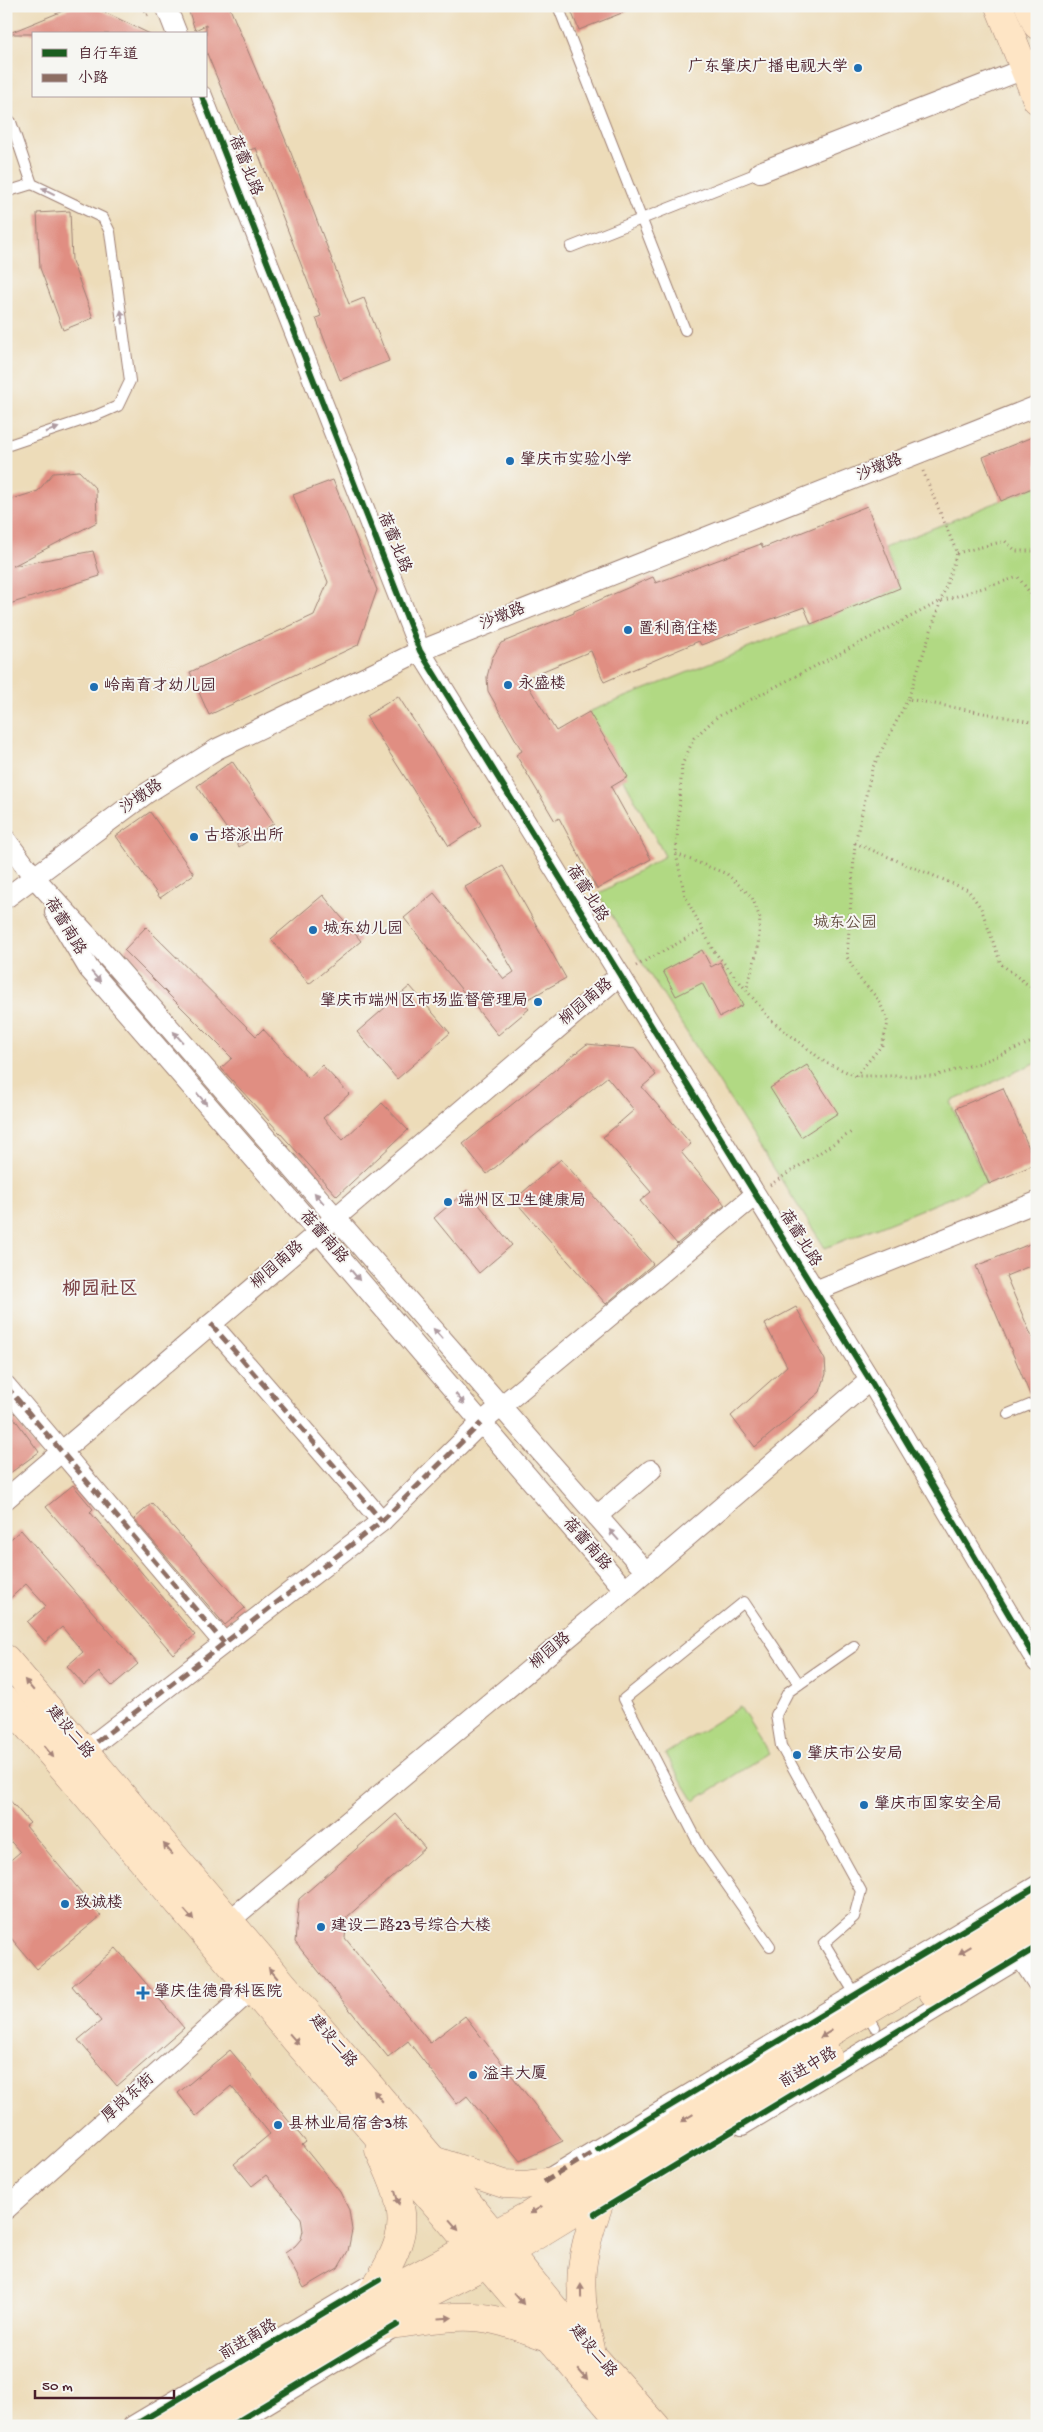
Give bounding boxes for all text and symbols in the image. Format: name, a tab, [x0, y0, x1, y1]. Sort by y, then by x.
legend	[32, 32, 208, 98]
text: 自行车道	[78, 46, 138, 64]
place label: 广东肇庆广播电视大学	[688, 57, 848, 78]
marker: 广东肇庆广播电视大学	[852, 62, 864, 74]
text: 小路	[78, 70, 108, 88]
street label: 蓓蕾北路	[223, 132, 267, 199]
one-way arrow	[41, 187, 55, 195]
one-way arrow	[118, 309, 126, 325]
one-way arrow	[45, 426, 60, 433]
street label: 沙墩路	[853, 449, 906, 487]
place label: 肇庆市实验小学	[520, 450, 632, 471]
marker: 肇庆市实验小学	[504, 455, 516, 467]
street label: 蓓蕾北路	[372, 509, 416, 576]
street label: 沙墩路	[476, 598, 529, 636]
place label: 置利商住楼	[638, 619, 718, 640]
marker: 置利商住楼	[622, 624, 634, 636]
place label: 永盛楼	[518, 674, 566, 695]
place label: 岭南育才幼儿园	[104, 676, 216, 697]
marker: 永盛楼	[502, 679, 514, 691]
marker: 岭南育才幼儿园	[88, 681, 100, 693]
street label: 沙墩路	[116, 775, 167, 820]
place label: 古塔派出所	[204, 826, 284, 847]
marker: 古塔派出所	[188, 831, 200, 843]
street label: 蓓蕾北路	[561, 861, 613, 926]
street label: 蓓蕾南路	[39, 894, 90, 959]
park label: 城东公园	[813, 914, 877, 934]
place label: 城东幼儿园	[323, 920, 403, 940]
marker: 城东幼儿园	[307, 924, 319, 936]
one-way arrow	[90, 970, 101, 983]
street label: 柳园南路	[555, 974, 618, 1031]
place label: 肇庆市端州区市场监督管理局	[320, 991, 528, 1012]
marker: 肇庆市端州区市场监督管理局	[532, 996, 544, 1008]
one-way arrow	[172, 1030, 183, 1043]
one-way arrow	[197, 1093, 208, 1106]
place label: 端州区卫生健康局	[458, 1191, 586, 1212]
one-way arrow	[313, 1193, 325, 1205]
marker: 端州区卫生健康局	[442, 1196, 454, 1208]
street label: 蓓蕾南路	[295, 1206, 353, 1268]
street label: 蓓蕾北路	[774, 1206, 826, 1271]
street label: 柳园南路	[246, 1236, 308, 1294]
one-way arrow	[349, 1269, 360, 1282]
district label: 柳园社区	[62, 1278, 138, 1302]
one-way arrow	[432, 1328, 443, 1341]
one-way arrow	[454, 1393, 465, 1405]
street label: 蓓蕾南路	[558, 1513, 616, 1575]
one-way arrow	[608, 1530, 620, 1542]
street label: 柳园路	[525, 1628, 575, 1675]
one-way arrow	[23, 1679, 34, 1692]
street label: 建设二路	[41, 1701, 98, 1764]
place label: 肇庆市公安局	[807, 1744, 903, 1765]
one-way arrow	[44, 1745, 55, 1758]
marker: 肇庆市公安局	[791, 1749, 803, 1761]
place label: 肇庆市国家安全局	[874, 1794, 1002, 1815]
marker: 肇庆市国家安全局	[858, 1799, 870, 1811]
one-way arrow	[163, 1843, 174, 1855]
place label: 致诚楼	[75, 1894, 123, 1914]
marker: 致诚楼	[59, 1898, 71, 1910]
one-way arrow	[183, 1909, 195, 1921]
place label: 建设二路23号综合大楼	[331, 1916, 491, 1937]
marker: 建设二路23号综合大楼	[315, 1921, 327, 1933]
one-way arrow	[959, 1946, 972, 1955]
one-way arrow	[267, 1967, 279, 1979]
place label: 肇庆佳德骨科医院	[154, 1982, 282, 2003]
marker: 肇庆佳德骨科医院	[136, 1986, 150, 2000]
street label: 建设二路	[304, 2010, 361, 2073]
one-way arrow	[820, 2030, 833, 2039]
one-way arrow	[289, 2032, 300, 2045]
street label: 前进中路	[776, 2043, 841, 2094]
place label: 溢丰大厦	[483, 2065, 547, 2085]
street label: 厚岗东街	[98, 2069, 159, 2127]
marker: 溢丰大厦	[467, 2069, 479, 2081]
one-way arrow	[373, 2090, 384, 2103]
place label: 县林业局宿舍3栋	[288, 2114, 408, 2135]
one-way arrow	[680, 2114, 693, 2123]
marker: 县林业局宿舍3栋	[272, 2119, 284, 2131]
one-way arrow	[394, 2191, 402, 2206]
one-way arrow	[530, 2206, 543, 2215]
one-way arrow	[448, 2218, 460, 2230]
one-way arrow	[577, 2283, 585, 2299]
one-way arrow	[513, 2293, 524, 2306]
one-way arrow	[437, 2313, 453, 2321]
street label: 前进南路	[216, 2315, 281, 2366]
street label: 建设二路	[564, 2320, 621, 2383]
scale bar	[35, 2367, 174, 2399]
one-way arrow	[577, 2369, 589, 2381]
text: 50 m	[42, 2378, 73, 2396]

